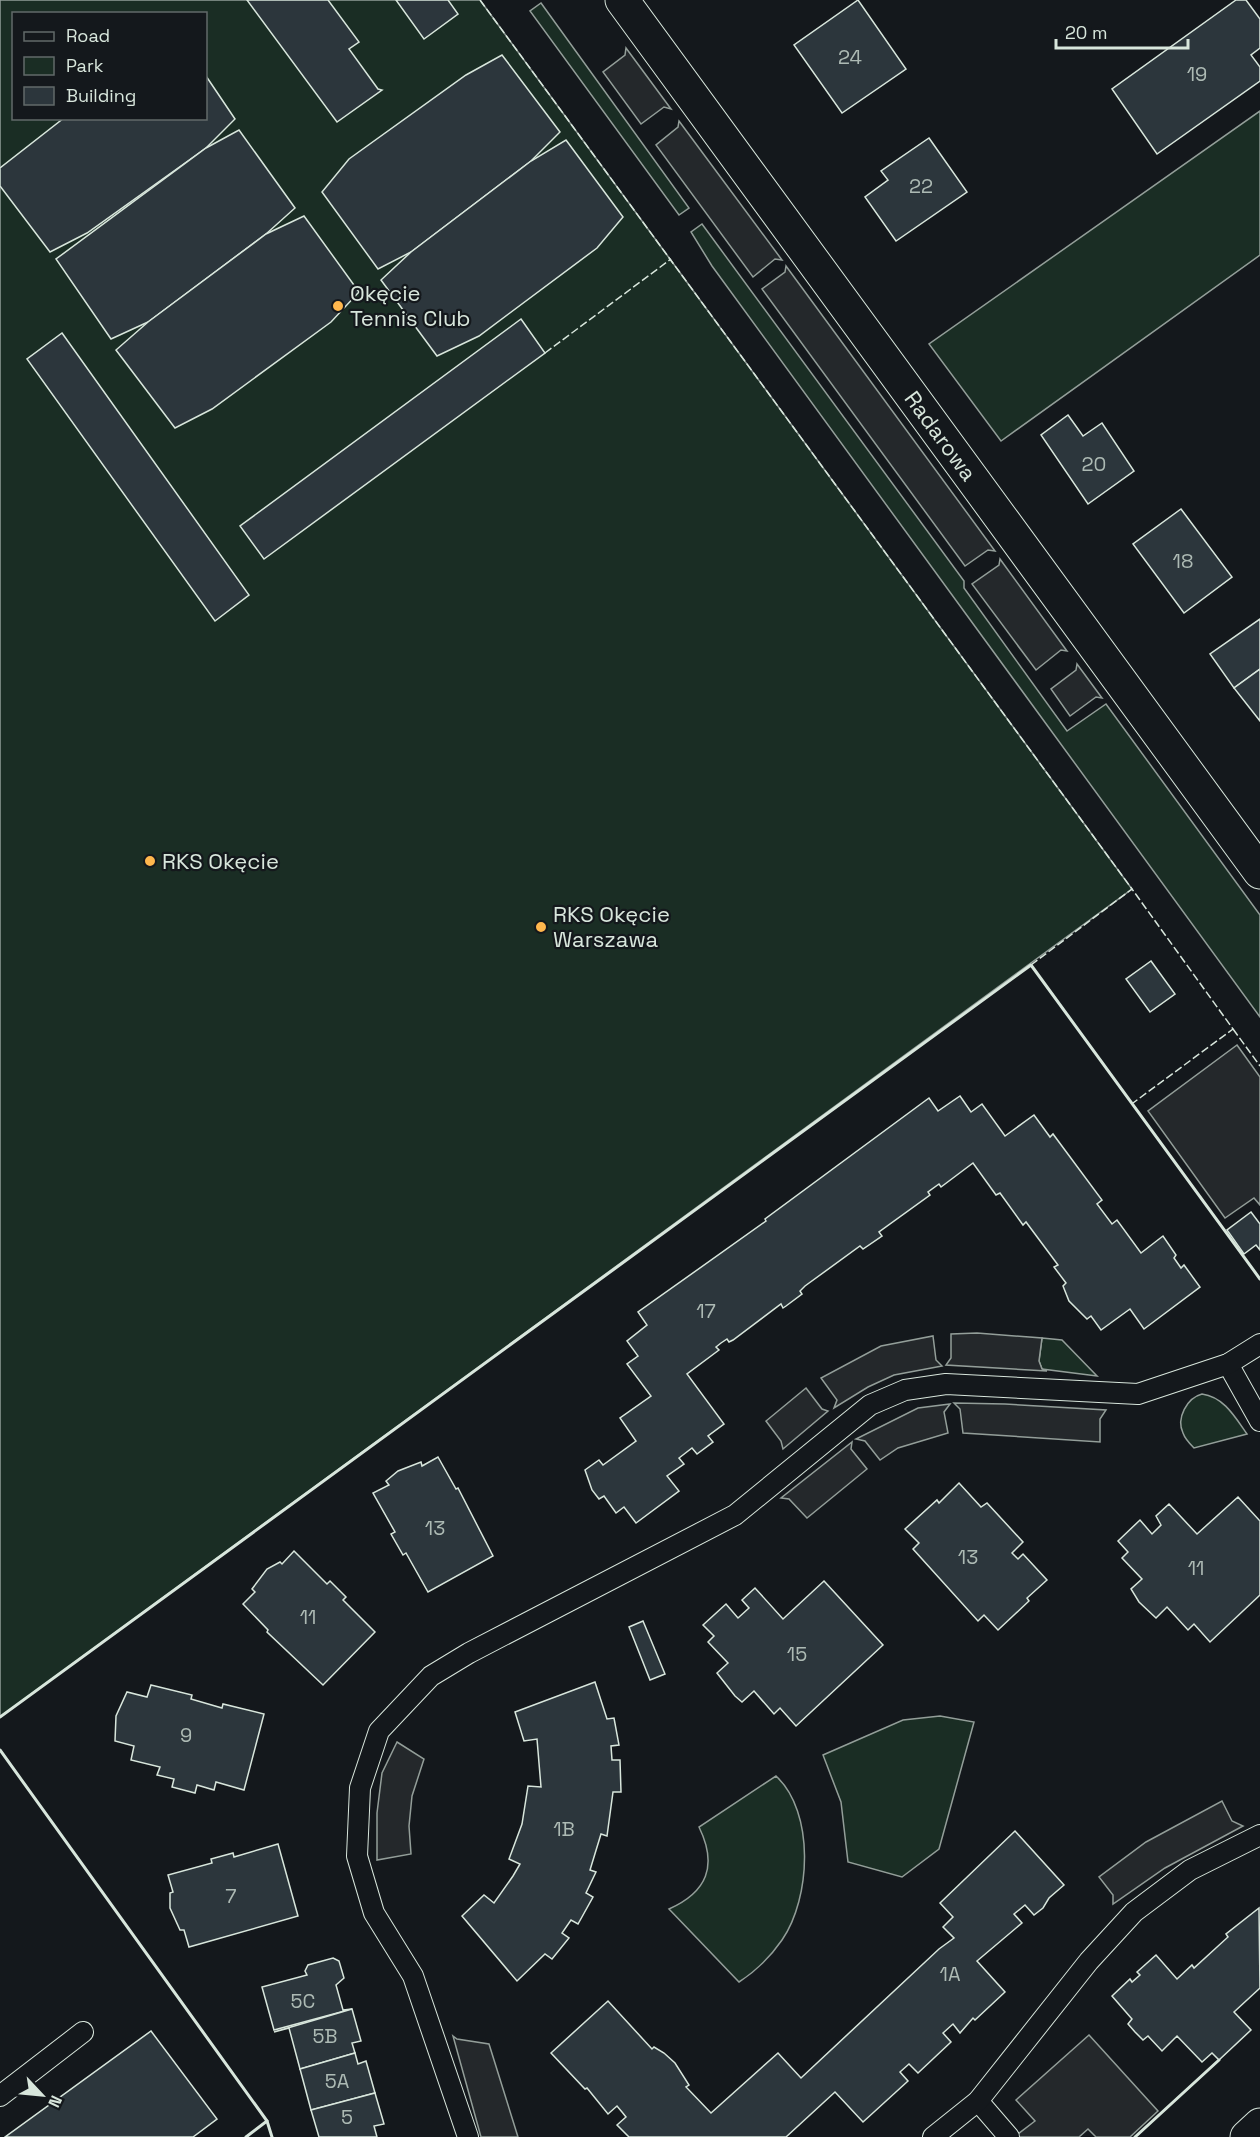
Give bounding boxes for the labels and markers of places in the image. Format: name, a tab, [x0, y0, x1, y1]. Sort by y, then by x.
place label: Okęcie Tennis Club	[350, 279, 471, 332]
marker: Okęcie Tennis Club	[331, 299, 345, 313]
place label: RKS Okęcie	[162, 847, 279, 875]
marker: RKS Okęcie	[143, 854, 157, 868]
place label: RKS Okęcie Warszawa	[553, 900, 670, 953]
marker: RKS Okęcie Warszawa	[534, 920, 548, 934]

